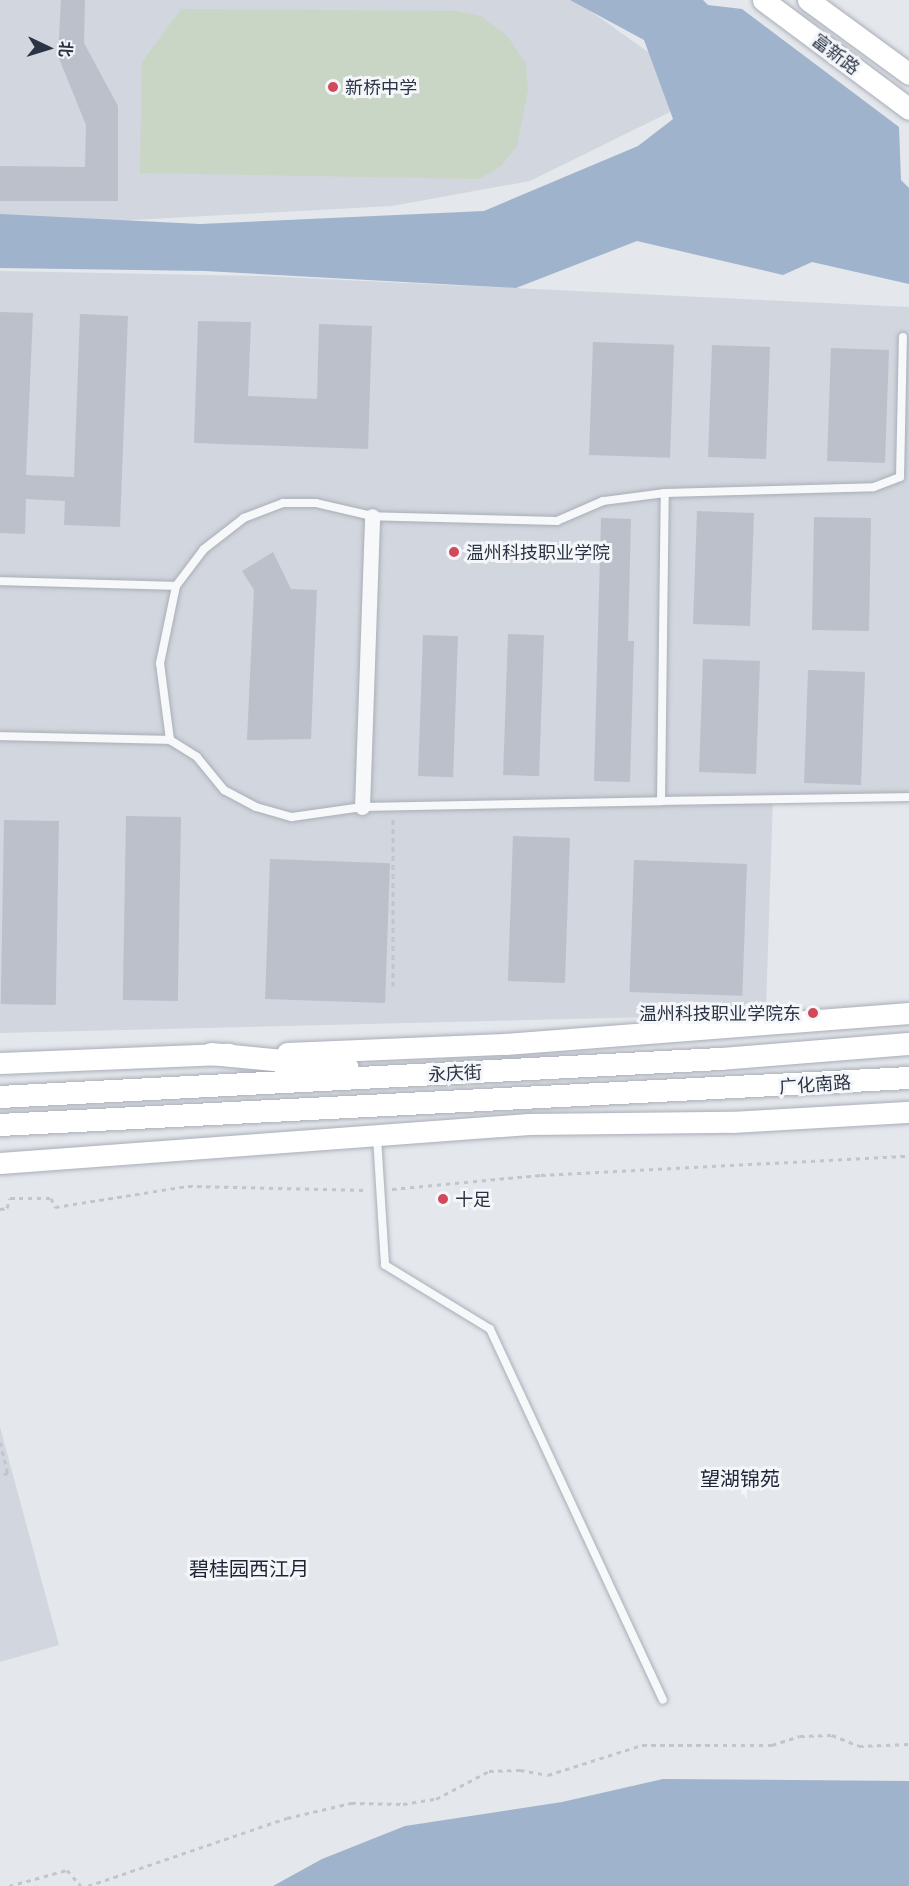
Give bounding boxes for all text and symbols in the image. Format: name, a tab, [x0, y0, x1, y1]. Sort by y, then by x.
north arrow	[18, 18, 78, 78]
street label: 富新路	[808, 29, 864, 79]
text: 北	[56, 41, 76, 58]
place label: 新桥中学	[345, 76, 417, 98]
marker: 新桥中学	[326, 80, 340, 94]
place label: 温州科技职业学院	[466, 541, 610, 563]
marker: 温州科技职业学院	[447, 545, 461, 559]
place label: 温州科技职业学院东	[639, 1002, 801, 1024]
marker: 温州科技职业学院东	[806, 1006, 820, 1020]
street label: 永庆街	[427, 1061, 483, 1085]
street label: 广化南路	[778, 1071, 852, 1097]
place label: 十足	[455, 1188, 491, 1210]
marker: 十足	[436, 1192, 450, 1206]
district label: 望湖锦苑	[700, 1466, 780, 1490]
district label: 碧桂园西江月	[189, 1556, 309, 1580]

